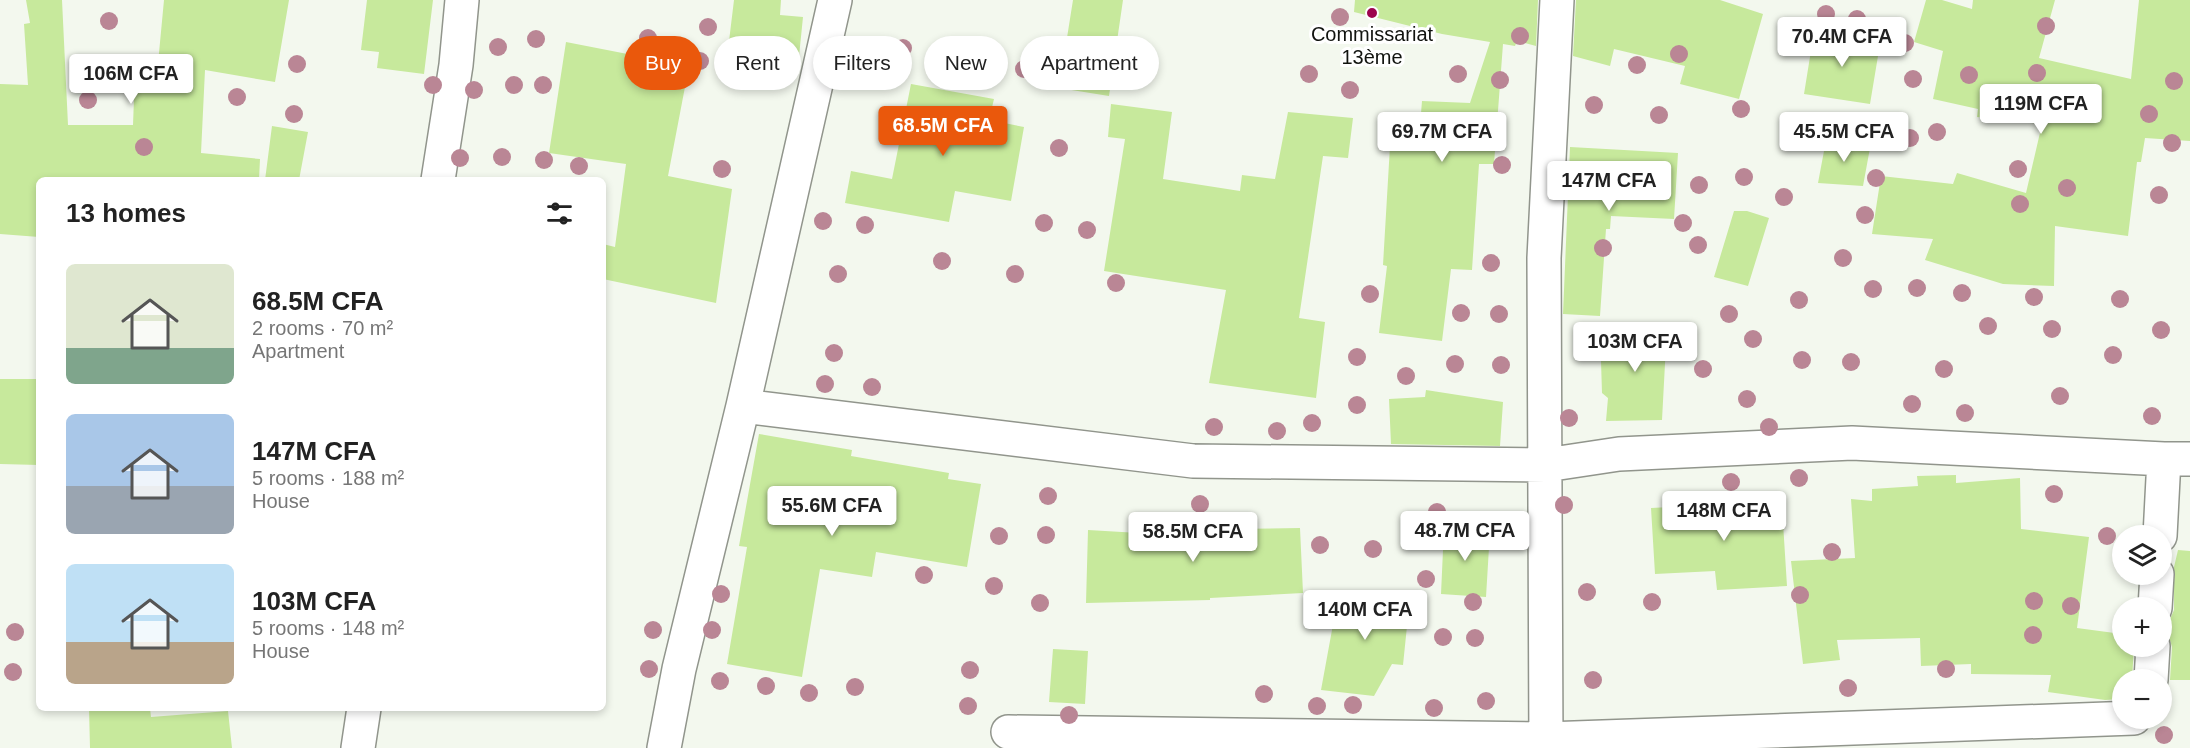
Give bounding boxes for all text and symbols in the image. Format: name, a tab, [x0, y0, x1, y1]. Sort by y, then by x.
marker: Commissariat 13ème	[1365, 6, 1379, 20]
pin: 70.4M CFA	[1773, 17, 1911, 68]
place label: Commissariat 13ème	[1311, 23, 1434, 68]
text: 70.4M CFA	[1791, 25, 1893, 47]
chip: Buy	[624, 36, 702, 90]
chip: Rent	[714, 36, 801, 90]
chip: Filters	[813, 36, 912, 90]
chip: New	[924, 36, 1008, 90]
chip: Apartment	[1020, 36, 1159, 90]
pin: 106M CFA	[69, 54, 193, 105]
text: 106M CFA	[83, 62, 179, 84]
pin: 119M CFA	[1979, 84, 2103, 135]
text: 119M CFA	[1994, 92, 2088, 114]
pin: 68.5M CFA	[874, 106, 1012, 157]
pin: 69.7M CFA	[1373, 112, 1511, 163]
pin: 45.5M CFA	[1775, 112, 1913, 163]
text: 68.5M CFA	[892, 114, 994, 136]
text: 69.7M CFA	[1391, 120, 1493, 142]
text: 45.5M CFA	[1793, 120, 1895, 142]
pin: 147M CFA	[1547, 161, 1671, 212]
text: 147M CFA	[1561, 169, 1657, 191]
icon: filters	[543, 197, 576, 230]
text: 13 homes	[66, 198, 186, 228]
text: 68.5M CFA	[252, 286, 384, 316]
icon: home	[114, 288, 186, 360]
text: 2 rooms · 70 m²	[252, 317, 393, 339]
pin: 103M CFA	[1573, 322, 1697, 373]
text: 103M CFA	[1587, 330, 1683, 352]
text: Apartment	[252, 340, 344, 362]
text: 147M CFA	[252, 436, 376, 466]
icon: home	[114, 438, 186, 510]
text: 5 rooms · 188 m²	[252, 467, 404, 489]
pin: 55.6M CFA	[763, 486, 901, 537]
text: House	[252, 490, 310, 512]
pin: 148M CFA	[1662, 491, 1786, 542]
text: 55.6M CFA	[781, 494, 883, 516]
text: 148M CFA	[1676, 499, 1772, 521]
pin: 48.7M CFA	[1396, 511, 1534, 562]
pin: 58.5M CFA	[1124, 512, 1262, 563]
text: 48.7M CFA	[1414, 519, 1516, 541]
text: 58.5M CFA	[1142, 520, 1244, 542]
map controls	[2112, 525, 2172, 729]
button: layers	[2112, 525, 2172, 585]
text: 103M CFA	[252, 586, 376, 616]
icon: home	[114, 588, 186, 660]
pin: 140M CFA	[1303, 590, 1427, 641]
button: +	[2112, 597, 2172, 657]
text: 140M CFA	[1317, 598, 1413, 620]
text: 5 rooms · 148 m²	[252, 617, 404, 639]
text: House	[252, 640, 310, 662]
button: −	[2112, 669, 2172, 729]

